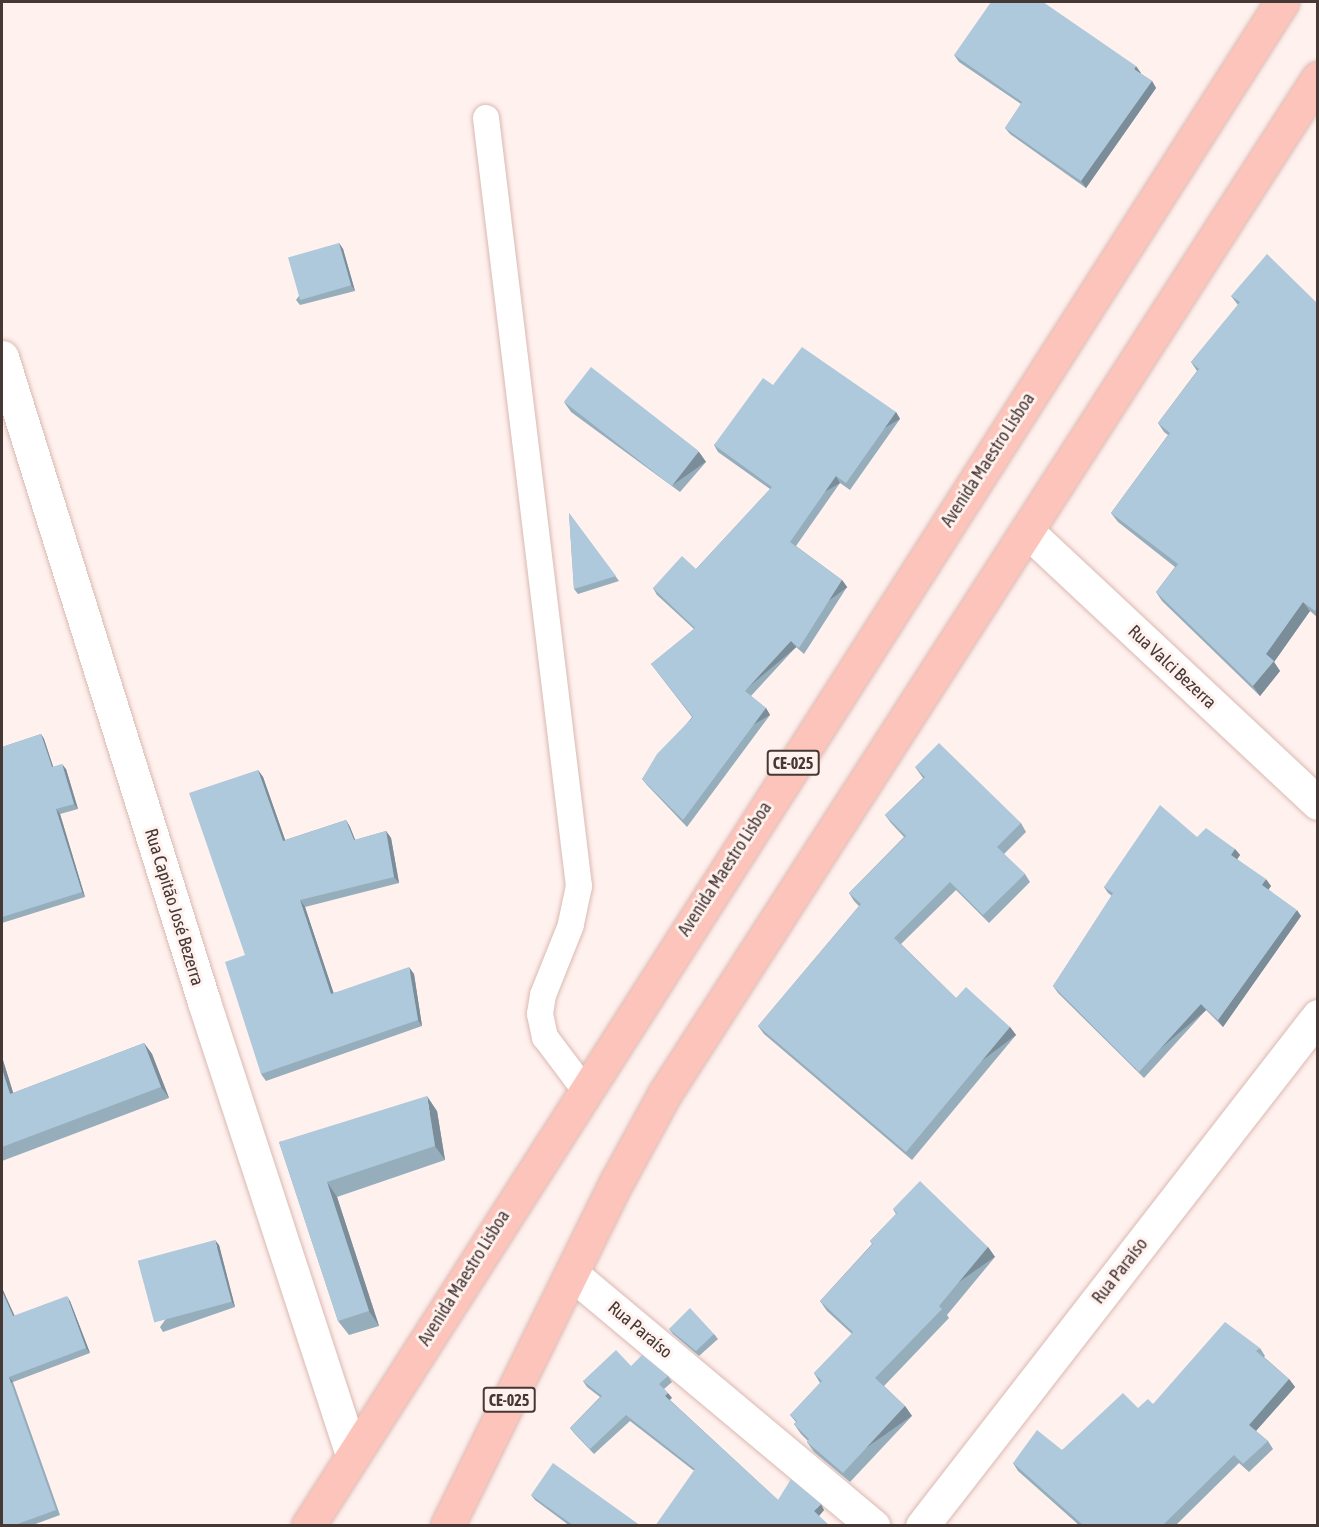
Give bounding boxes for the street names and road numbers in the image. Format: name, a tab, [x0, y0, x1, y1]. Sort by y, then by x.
street label: Avenida Maestro Lisboa	[937, 389, 1039, 531]
street label: Rua Valci Bezerra	[1123, 621, 1221, 713]
road number: CE-025	[766, 750, 820, 776]
street label: Avenida Maestro Lisboa	[674, 798, 776, 940]
street label: Rua Capitão José Bezerra	[140, 826, 208, 988]
street label: Avenida Maestro Lisboa	[414, 1206, 514, 1350]
street label: Rua Paraíso	[1088, 1234, 1152, 1308]
street label: Rua Paraíso	[603, 1297, 677, 1363]
road number: CE-025	[482, 1387, 536, 1413]

